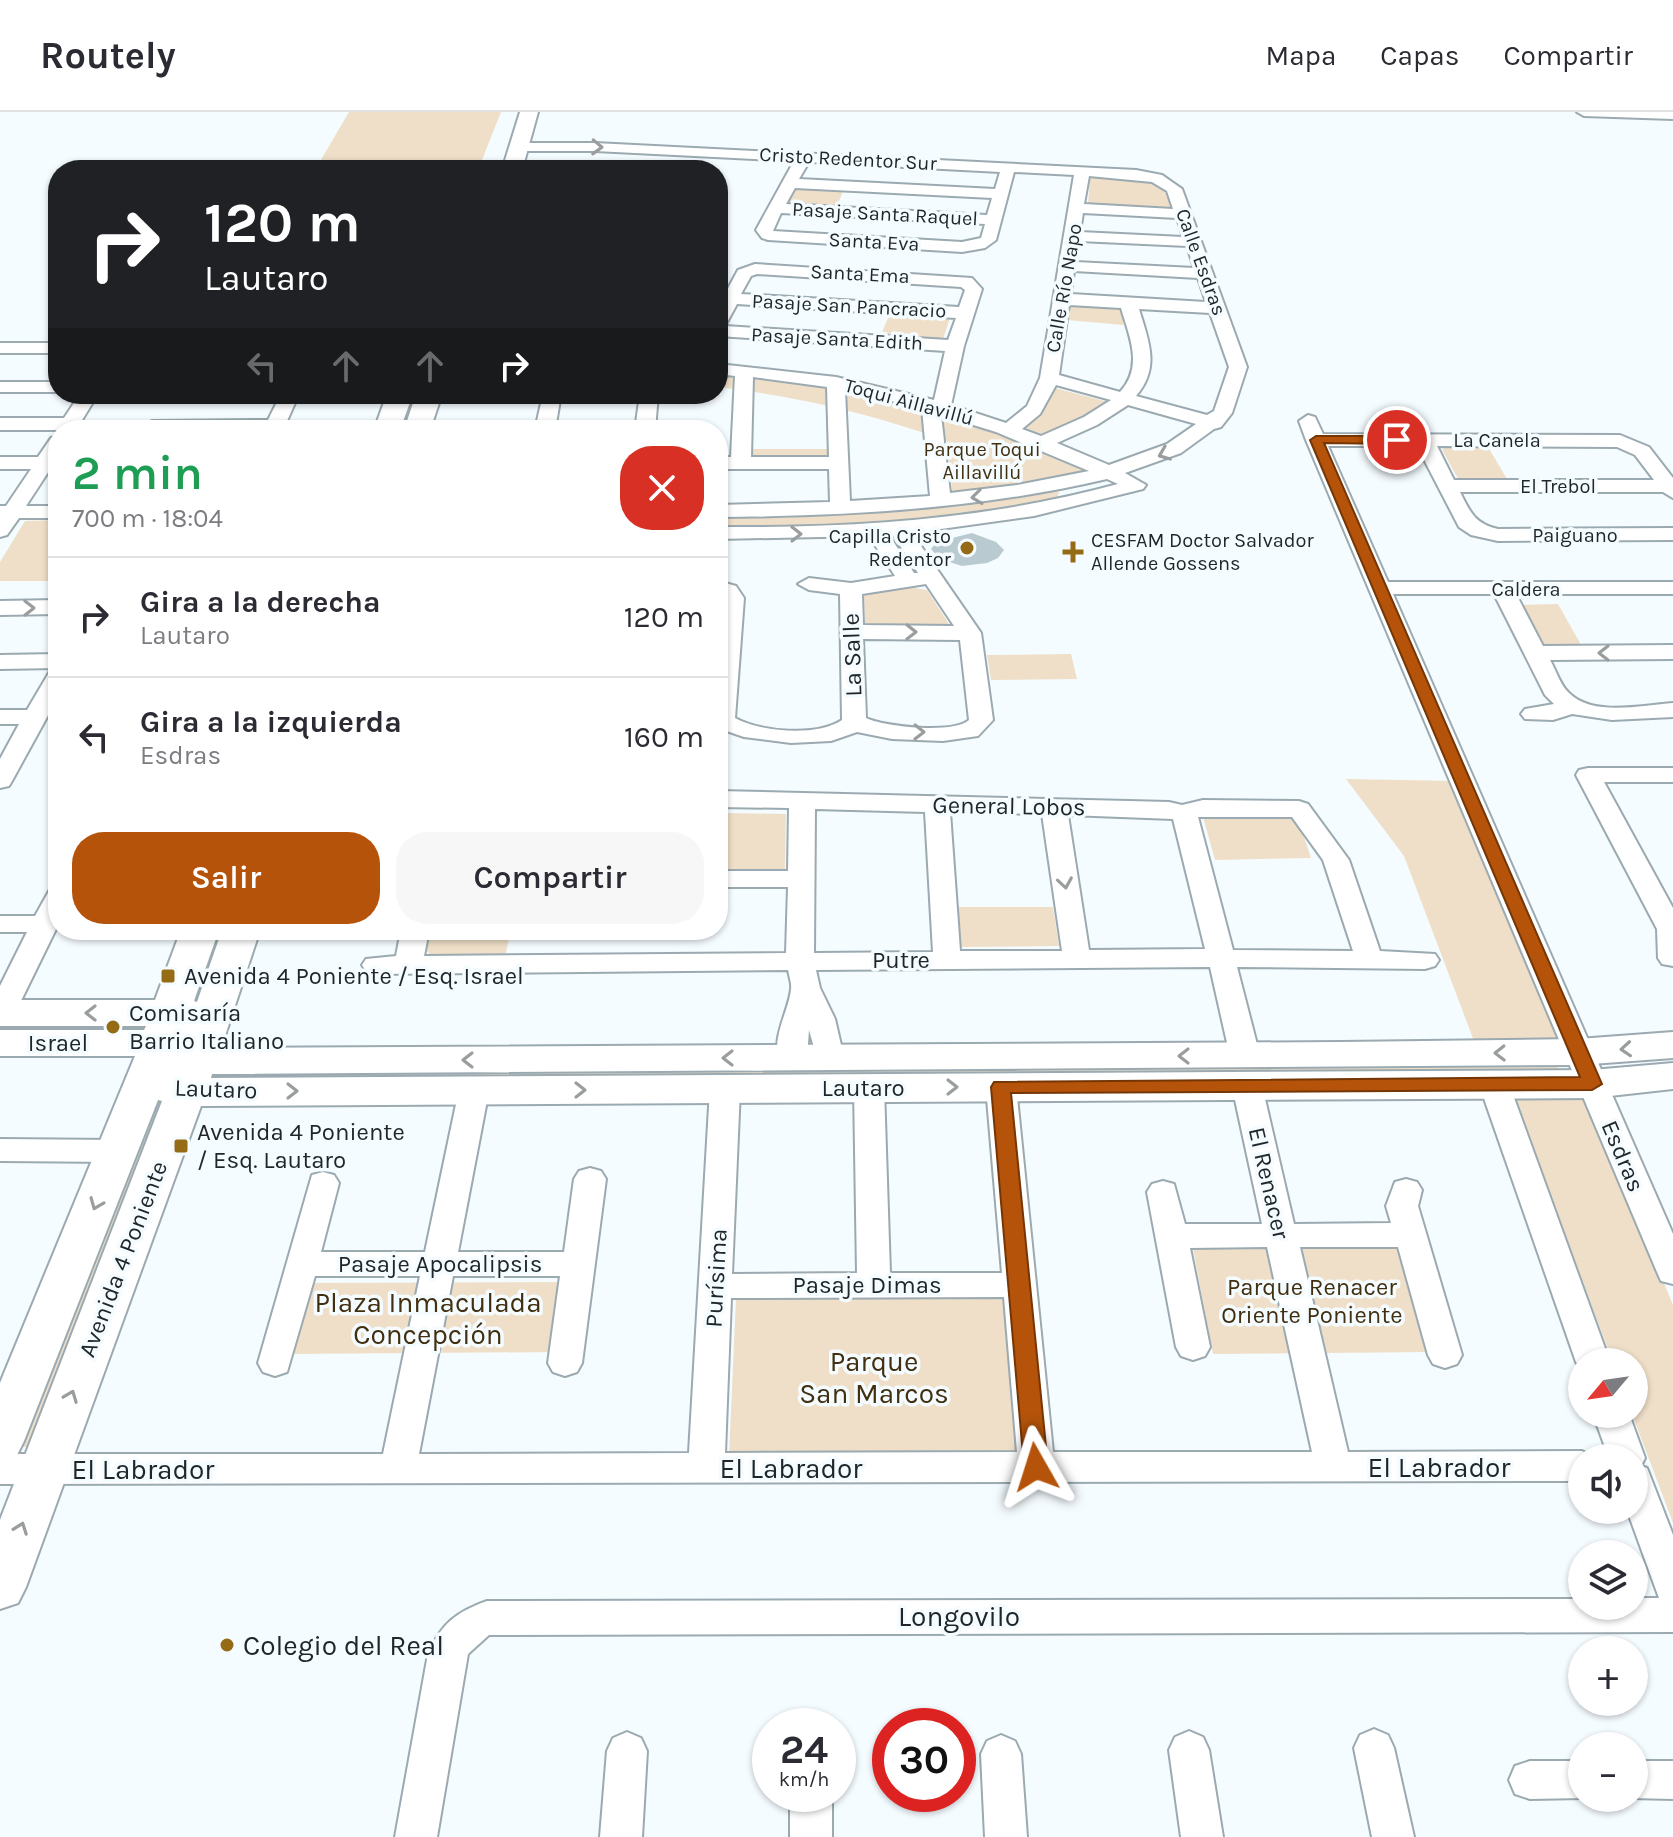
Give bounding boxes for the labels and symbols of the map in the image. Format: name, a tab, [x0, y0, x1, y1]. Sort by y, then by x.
one-way arrow	[591, 138, 604, 155]
street label: Cristo Redentor Sur	[759, 143, 938, 175]
street label: Pasaje Santa Raquel	[791, 198, 979, 230]
street label: Calle Esdras	[1171, 206, 1231, 318]
street label: Calle Río Napo	[1041, 222, 1087, 354]
street label: Santa Eva	[828, 228, 920, 256]
street label: Santa Ema	[810, 260, 910, 288]
street label: Pasaje San Pancracio	[751, 289, 947, 323]
street label: Pasaje Santa Edith	[751, 323, 923, 355]
street label: Toqui Aillavillú	[842, 374, 976, 430]
pin	[1363, 406, 1431, 474]
street label: La Canela	[1453, 429, 1541, 452]
park label: Parque Toqui Aillavillú	[923, 438, 1041, 484]
one-way arrow	[1158, 444, 1172, 461]
street label: El Trebol	[1520, 475, 1596, 498]
one-way arrow	[970, 488, 984, 505]
street label: Paiguano	[1532, 524, 1618, 547]
one-way arrow	[790, 525, 803, 543]
place label: Capilla Cristo Redentor	[829, 525, 952, 571]
place label: CESFAM Doctor Salvador Allende Gossens	[1091, 529, 1315, 575]
marker: Capilla Cristo Redentor	[958, 539, 976, 557]
marker: CESFAM Doctor Salvador Allende Gossens	[1062, 541, 1084, 563]
street label: Caldera	[1491, 578, 1561, 601]
one-way arrow	[23, 599, 36, 616]
street label: La Salle	[837, 613, 867, 697]
one-way arrow	[905, 624, 918, 641]
one-way arrow	[1597, 644, 1610, 662]
one-way arrow	[913, 723, 926, 741]
street label: General Lobos	[932, 791, 1086, 821]
one-way arrow	[1056, 876, 1073, 890]
street label: Putre	[872, 946, 930, 974]
place label: Avenida 4 Poniente / Esq. Israel	[184, 962, 524, 990]
marker: Avenida 4 Poniente / Esq. Israel	[159, 967, 177, 985]
place label: Comisaría Barrio Italiano	[129, 999, 284, 1055]
one-way arrow	[84, 1004, 97, 1022]
marker: Comisaría Barrio Italiano	[104, 1018, 122, 1036]
street label: Israel	[28, 1029, 88, 1057]
one-way arrow	[1619, 1040, 1632, 1057]
one-way arrow	[1493, 1044, 1506, 1062]
one-way arrow	[1177, 1047, 1190, 1065]
one-way arrow	[721, 1049, 734, 1067]
one-way arrow	[461, 1051, 474, 1069]
street label: Lautaro	[174, 1074, 258, 1104]
street label: Lautaro	[822, 1074, 905, 1102]
one-way arrow	[946, 1078, 959, 1096]
one-way arrow	[574, 1081, 587, 1099]
one-way arrow	[286, 1082, 299, 1100]
street label: Esdras	[1595, 1116, 1651, 1196]
place label: Avenida 4 Poniente / Esq. Lautaro	[197, 1118, 405, 1174]
street label: El Renacer	[1243, 1124, 1296, 1242]
marker: Avenida 4 Poniente / Esq. Lautaro	[172, 1137, 190, 1155]
street label: Avenida 4 Poniente	[73, 1157, 173, 1361]
one-way arrow	[89, 1196, 106, 1210]
street label: Purísima	[699, 1228, 733, 1328]
street label: Pasaje Apocalipsis	[338, 1250, 542, 1278]
street label: Pasaje Dimas	[792, 1271, 942, 1299]
park label: Parque Renacer Oriente Poniente	[1221, 1273, 1403, 1329]
park label: Plaza Inmaculada Concepción	[314, 1286, 542, 1351]
park label: Parque San Marcos	[799, 1345, 949, 1410]
north arrow	[1568, 1348, 1648, 1428]
one-way arrow	[61, 1390, 78, 1404]
position arrow	[994, 1425, 1078, 1509]
street label: El Labrador	[1368, 1451, 1511, 1484]
street label: El Labrador	[720, 1452, 863, 1485]
street label: El Labrador	[72, 1453, 215, 1486]
one-way arrow	[12, 1522, 28, 1536]
street label: Longovilo	[898, 1600, 1020, 1633]
place label: Colegio del Real	[243, 1629, 444, 1662]
marker: Colegio del Real	[218, 1636, 236, 1654]
speed limit sign: 30	[872, 1708, 976, 1812]

